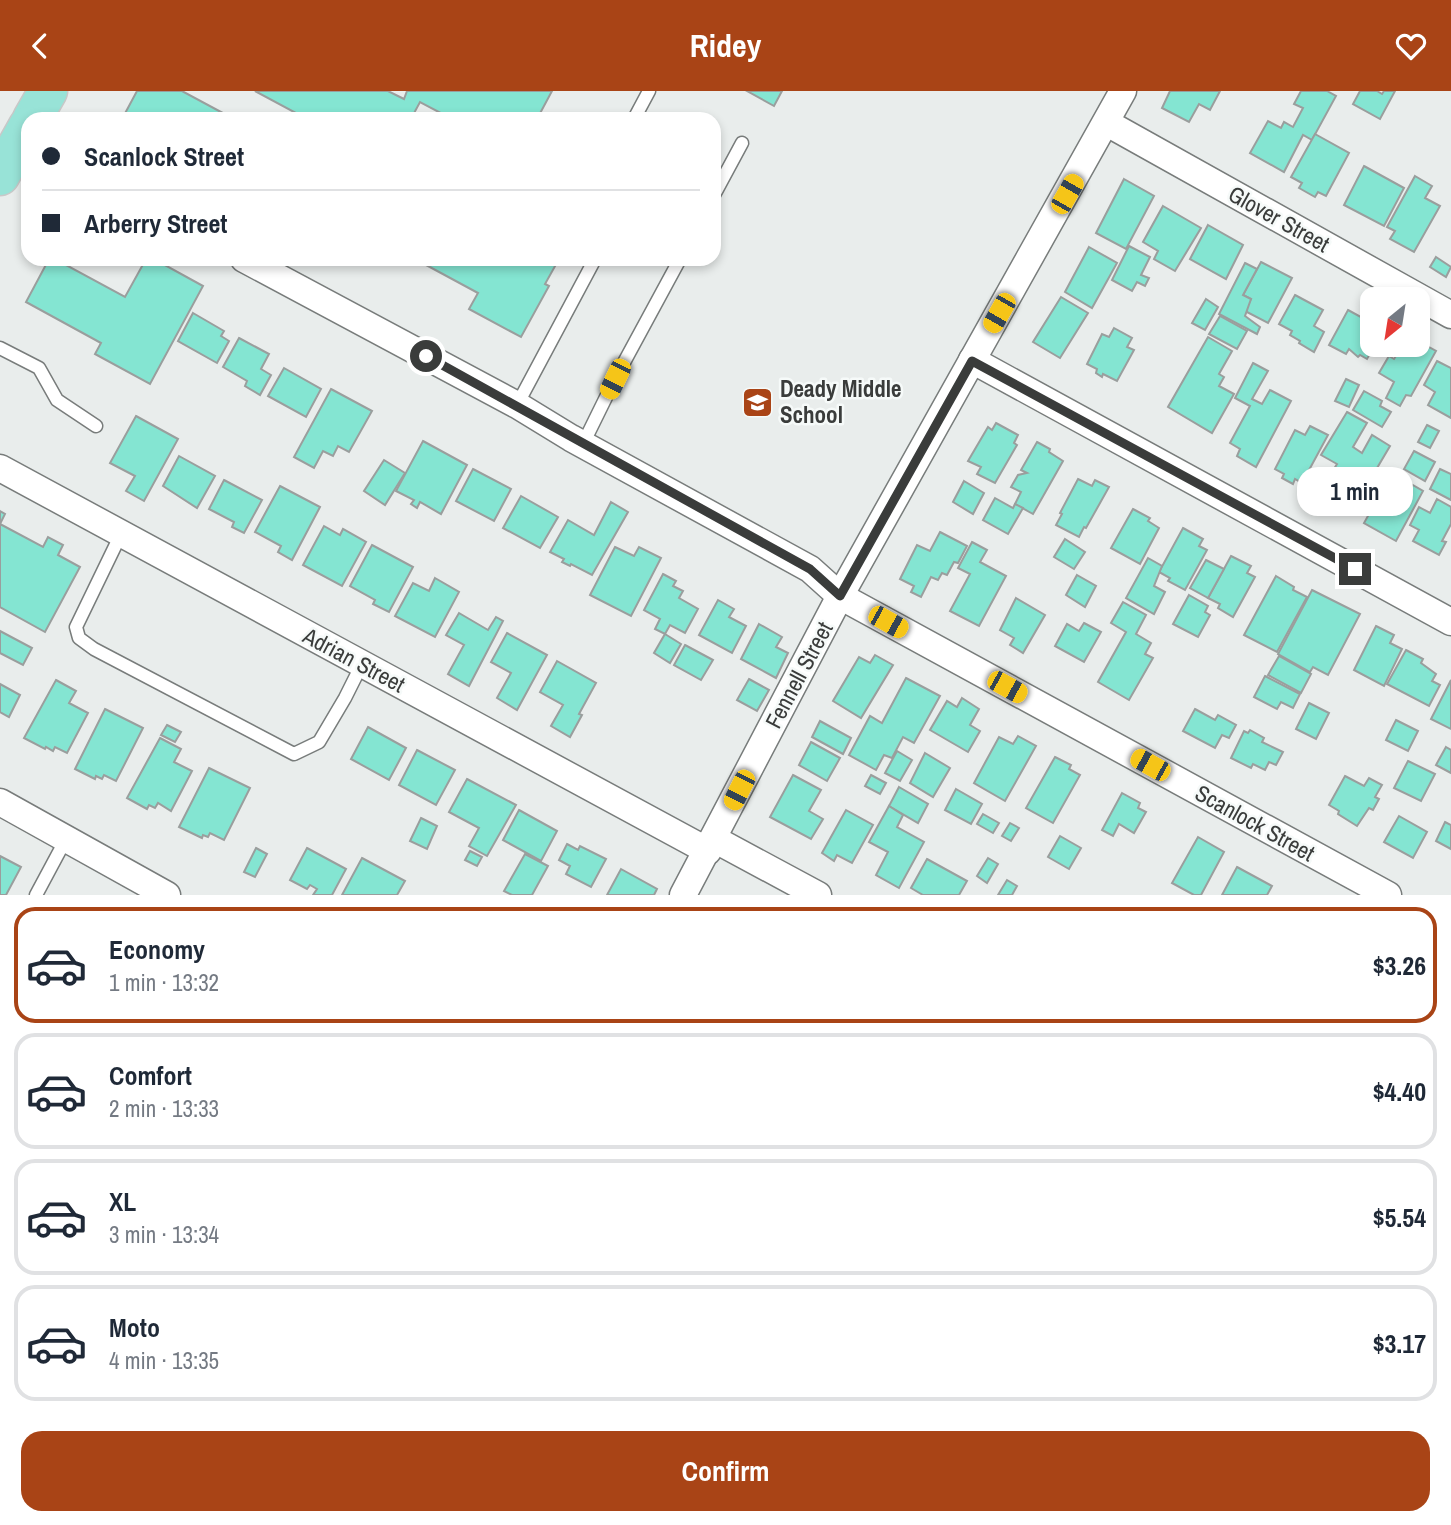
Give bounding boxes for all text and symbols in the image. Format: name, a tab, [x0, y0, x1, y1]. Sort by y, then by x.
text: Ridey	[690, 24, 761, 67]
icon: back	[21, 27, 59, 65]
icon: heart	[1392, 27, 1430, 65]
text: Scanlock Street	[84, 139, 244, 174]
car	[1048, 171, 1087, 217]
street label: Glover Street	[1223, 178, 1335, 259]
text: Arberry Street	[84, 206, 227, 241]
north arrow	[1360, 287, 1430, 357]
map controls	[1360, 287, 1430, 357]
car	[980, 290, 1019, 336]
route start	[410, 340, 442, 372]
car	[597, 356, 634, 402]
place label: Deady Middle School	[780, 373, 902, 430]
school or university icon: Deady Middle School	[740, 385, 774, 419]
callout: 1 min	[1297, 468, 1413, 517]
text: 1 min	[1330, 476, 1380, 507]
route end	[1339, 553, 1371, 585]
car	[865, 603, 912, 641]
street label: Fennell Street	[758, 616, 840, 733]
street label: Adrian Street	[297, 619, 411, 699]
car	[984, 668, 1031, 706]
car	[1127, 746, 1174, 784]
car	[721, 767, 758, 813]
street label: Scanlock Street	[1190, 777, 1321, 868]
text: Economy	[109, 932, 205, 967]
icon: car	[25, 934, 88, 997]
text: $3.26	[1373, 948, 1426, 983]
text: 1 min · 13:32	[109, 967, 219, 998]
text: Comfort	[109, 1058, 192, 1093]
icon: car	[25, 1060, 88, 1123]
text: $4.40	[1373, 1074, 1426, 1109]
text: 2 min · 13:33	[109, 1093, 219, 1124]
text: XL	[109, 1184, 136, 1219]
icon: car	[25, 1186, 88, 1249]
text: $5.54	[1373, 1200, 1426, 1235]
text: 3 min · 13:34	[109, 1219, 219, 1250]
text: Moto	[109, 1310, 160, 1345]
icon: car	[25, 1312, 88, 1375]
text: $3.17	[1373, 1326, 1426, 1361]
text: 4 min · 13:35	[109, 1345, 219, 1376]
button: Confirm	[21, 1431, 1430, 1511]

